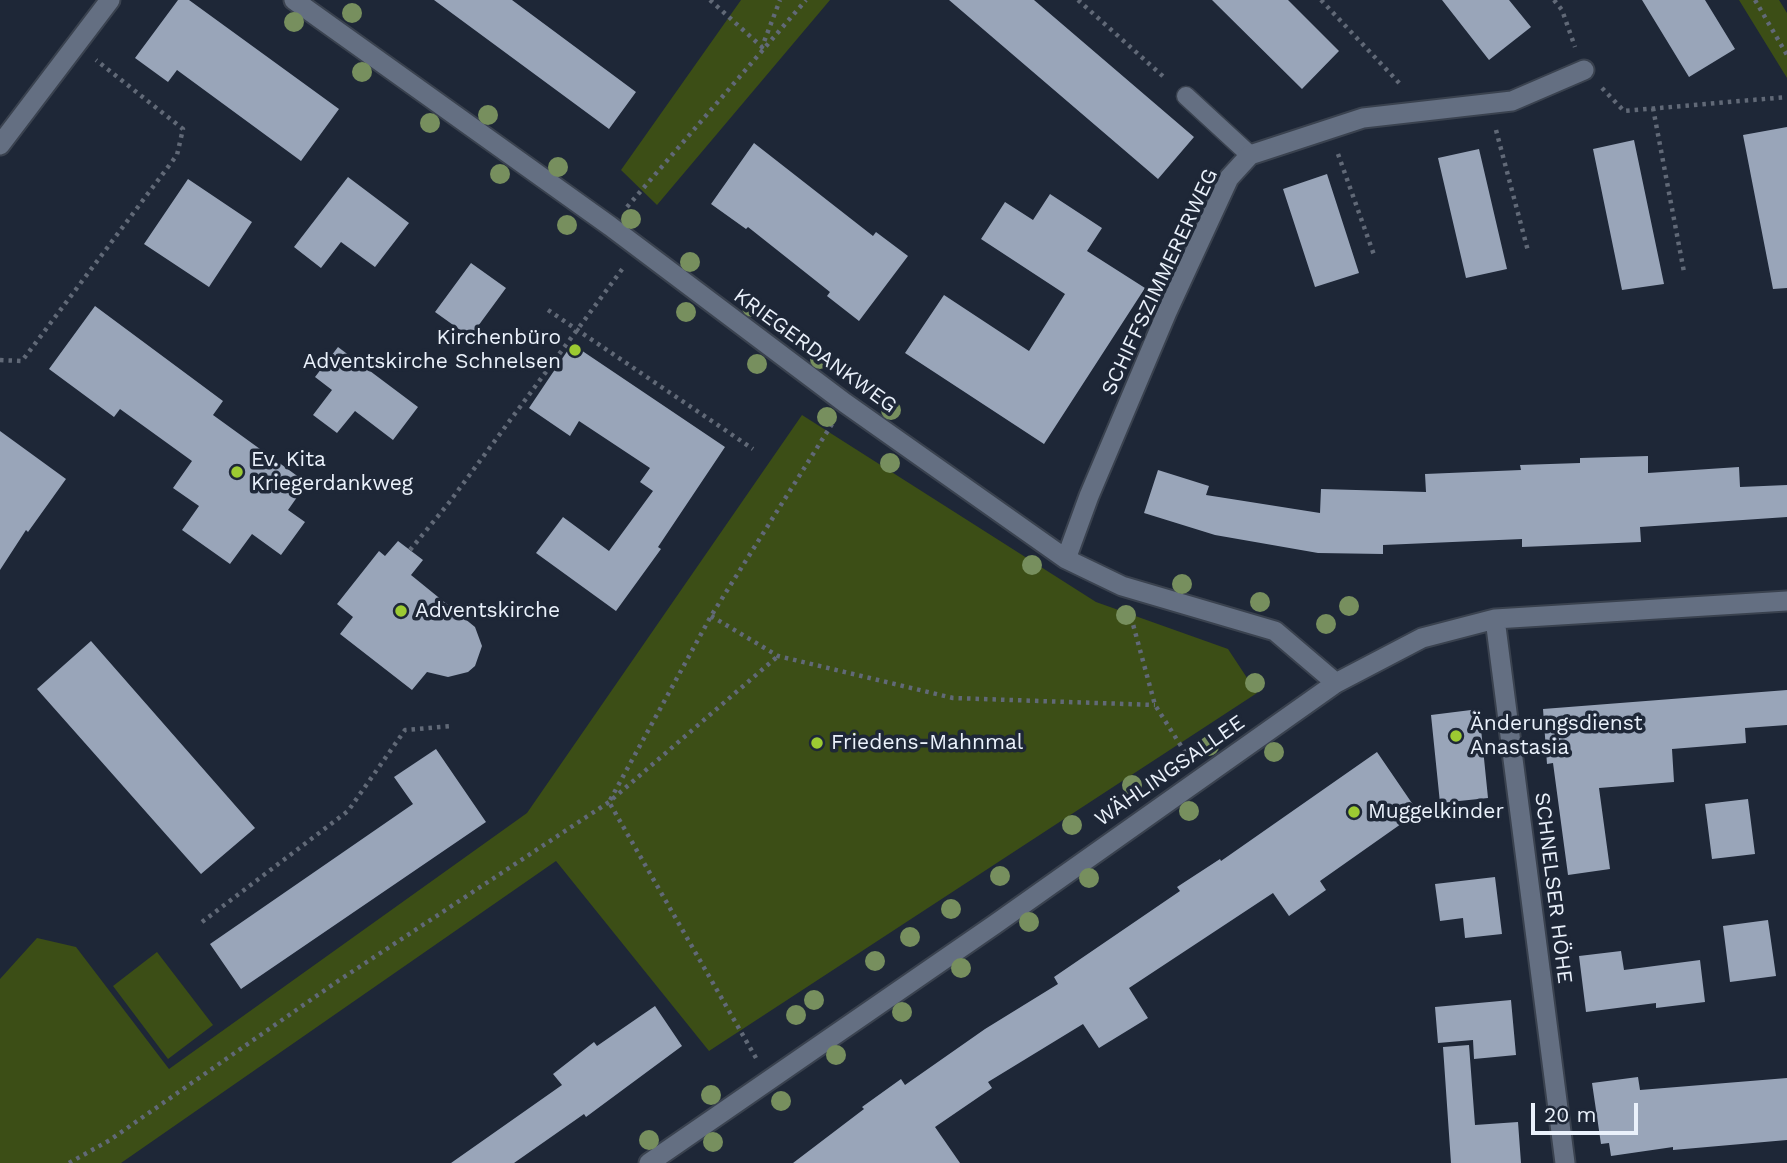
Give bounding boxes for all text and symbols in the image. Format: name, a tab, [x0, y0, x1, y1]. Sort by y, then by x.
street label: SCHIFFSZIMMERERWEG	[1096, 165, 1224, 399]
street label: KRIEGERDANKWEG	[728, 283, 902, 419]
place label: Kirchenbüro Adventskirche Schnelsen	[303, 325, 561, 375]
marker: Kirchenbüro Adventskirche Schnelsen	[567, 342, 583, 358]
place label: Ev. Kita Kriegerdankweg	[251, 447, 413, 497]
marker: Ev. Kita Kriegerdankweg	[229, 464, 245, 480]
place label: Adventskirche	[415, 598, 560, 624]
marker: Adventskirche	[393, 603, 409, 619]
street label: WÄHLINGSALLEE	[1090, 710, 1250, 832]
place label: Änderungsdienst Anastasia	[1470, 711, 1643, 761]
marker: Änderungsdienst Anastasia	[1448, 728, 1464, 744]
place label: Friedens-Mahnmal	[831, 730, 1023, 756]
marker: Friedens-Mahnmal	[809, 735, 825, 751]
street label: SCHNELSER HÖHE	[1529, 791, 1577, 985]
place label: Muggelkinder	[1368, 799, 1504, 825]
marker: Muggelkinder	[1346, 804, 1362, 820]
scale bar	[1535, 1090, 1642, 1134]
text: 20 m	[1544, 1102, 1596, 1127]

